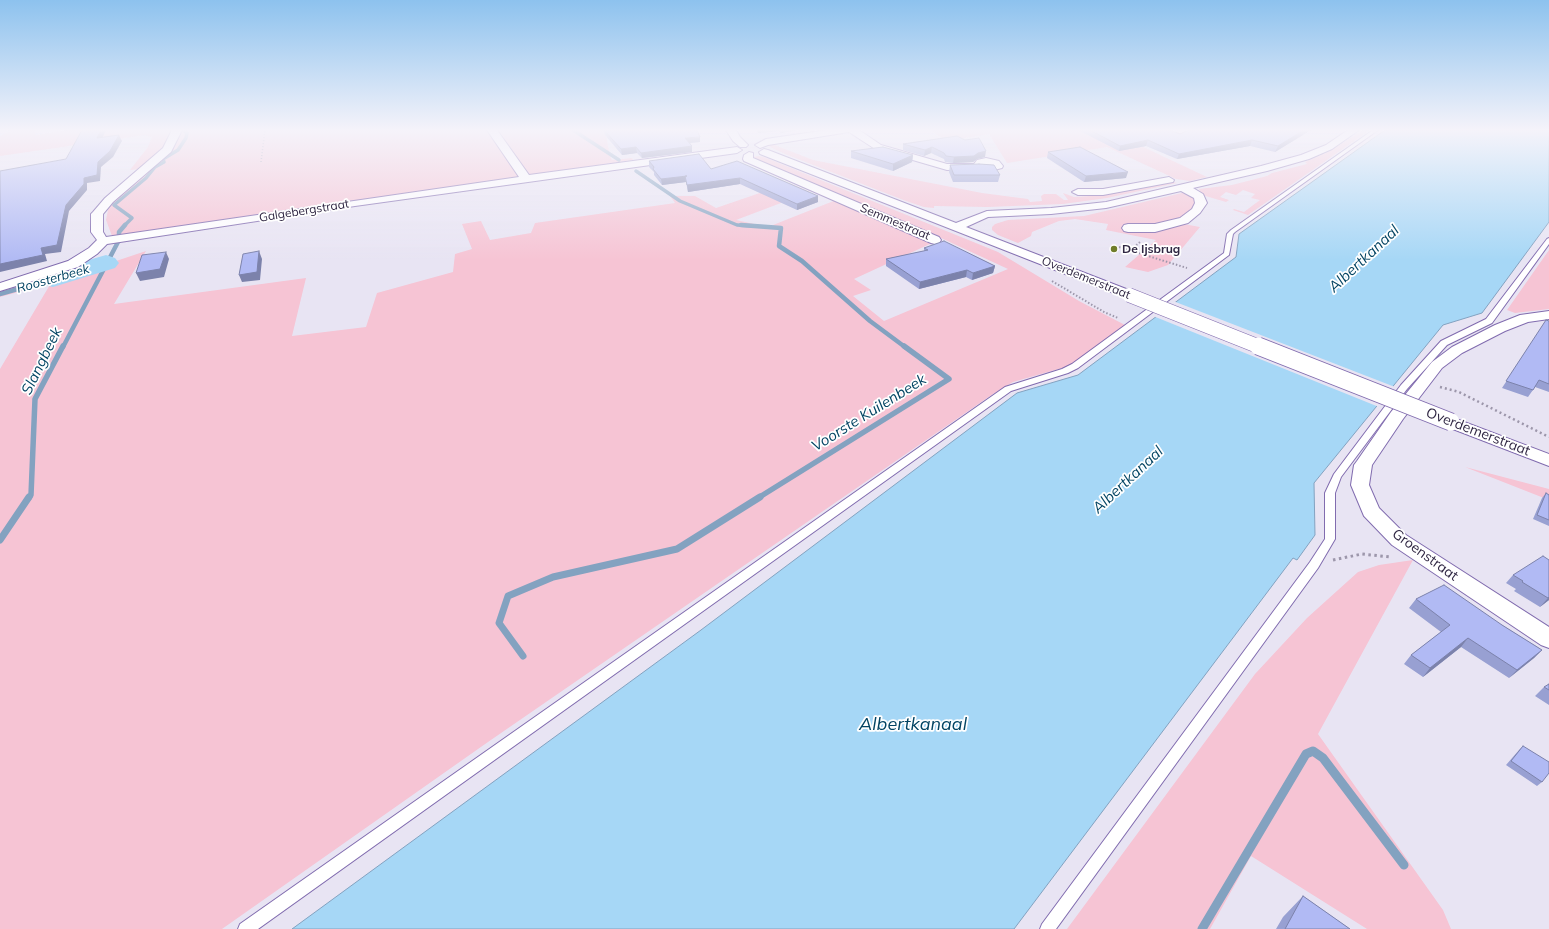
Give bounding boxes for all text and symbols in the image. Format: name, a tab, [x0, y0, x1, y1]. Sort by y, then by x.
street label: Galgebergstraat	[258, 197, 350, 225]
street label: Semmestraat	[858, 201, 932, 243]
water label: Albertkanaal	[1325, 222, 1403, 296]
place label: De Ijsbrug	[1122, 242, 1180, 256]
marker: De Ijsbrug	[1109, 244, 1119, 254]
street label: Overdemerstraat	[1040, 254, 1132, 302]
water label: Roosterbeek	[15, 261, 91, 297]
water label: Slangbeek	[18, 324, 66, 398]
water label: Voorste Kuilenbeek	[808, 370, 930, 456]
street label: Overdemerstraat	[1424, 404, 1532, 460]
water label: Albertkanaal	[1089, 443, 1167, 517]
street label: Groenstraat	[1389, 525, 1461, 585]
water label: Albertkanaal	[859, 714, 967, 736]

